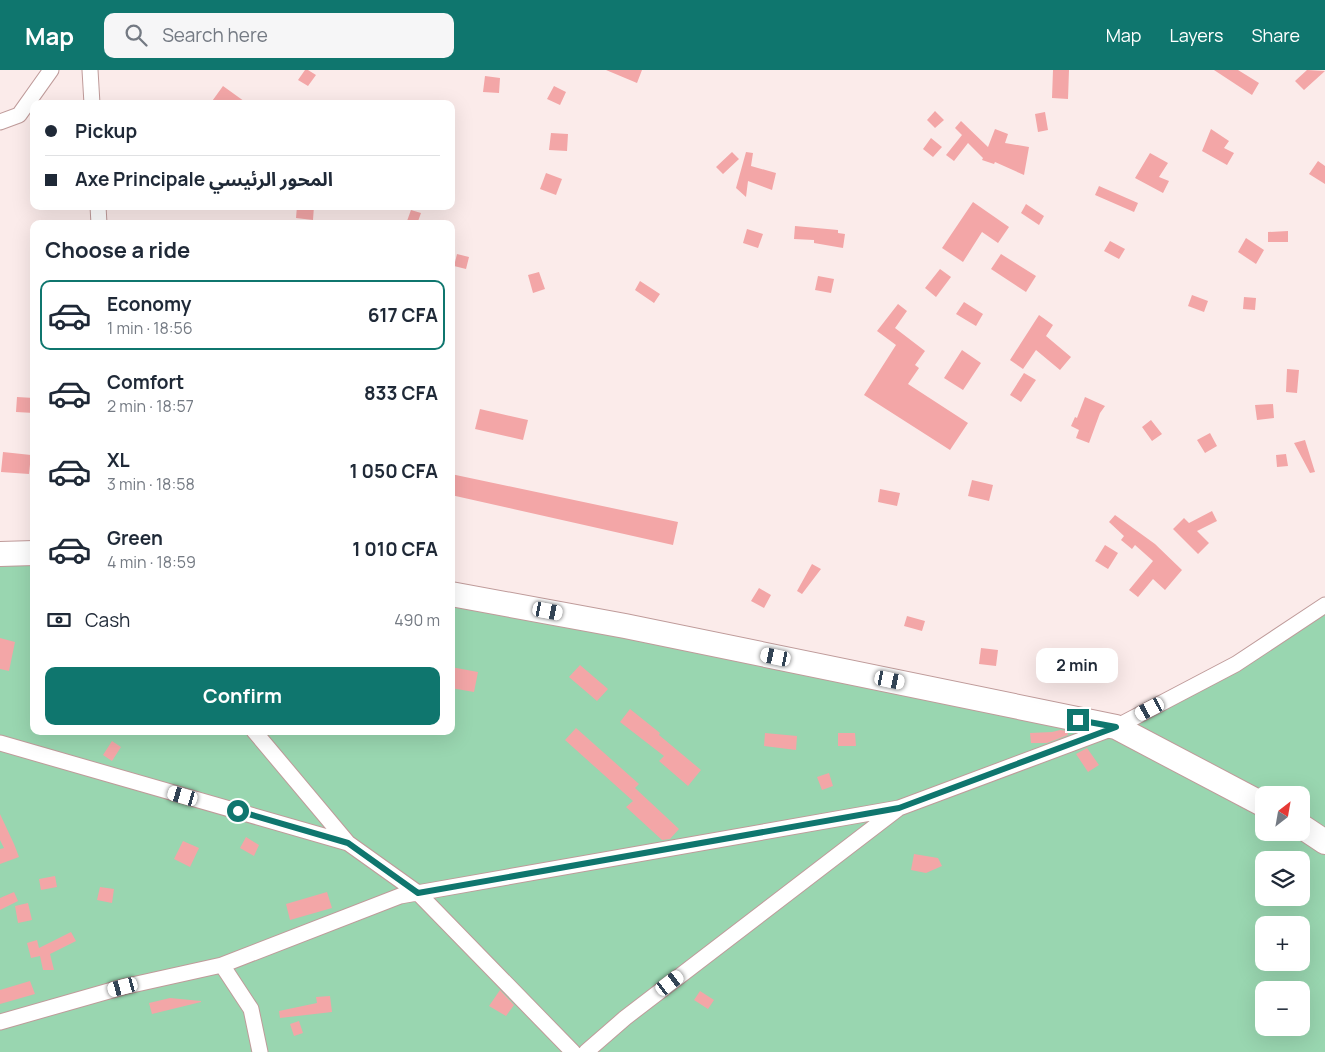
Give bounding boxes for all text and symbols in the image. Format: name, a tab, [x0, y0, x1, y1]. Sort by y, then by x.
search box	[104, 13, 454, 58]
text: Map	[25, 19, 74, 52]
icon: search	[122, 21, 150, 49]
text: Search here	[162, 22, 268, 48]
text: Map	[1106, 23, 1141, 47]
text: Layers	[1169, 23, 1223, 47]
text: Share	[1251, 23, 1300, 47]
text: Pickup	[75, 118, 137, 144]
text: Axe Principale المحور الرئيسي	[75, 166, 333, 192]
text: Choose a ride	[45, 235, 190, 265]
text: Economy	[107, 291, 191, 317]
icon: car	[47, 293, 92, 338]
text: 617 CFA	[368, 302, 438, 328]
text: 1 min · 18:56	[107, 317, 193, 339]
text: Comfort	[107, 369, 184, 395]
icon: car	[47, 371, 92, 416]
text: 833 CFA	[364, 380, 438, 406]
text: 2 min · 18:57	[107, 395, 194, 417]
text: XL	[107, 447, 130, 473]
icon: car	[47, 449, 92, 494]
text: 1 050 CFA	[349, 458, 438, 484]
text: 3 min · 18:58	[107, 473, 195, 495]
text: Green	[107, 525, 163, 551]
icon: car	[47, 527, 92, 572]
text: 1 010 CFA	[352, 536, 438, 562]
text: 4 min · 18:59	[107, 551, 196, 573]
car	[531, 601, 564, 621]
icon: cash	[45, 606, 73, 634]
text: Cash	[85, 607, 130, 633]
text: 490 m	[394, 609, 440, 631]
car	[759, 647, 792, 667]
callout: 2 min	[1037, 648, 1119, 682]
text: 2 min	[1056, 654, 1098, 676]
button: Confirm	[45, 667, 440, 725]
car	[873, 670, 906, 690]
car	[1133, 695, 1166, 723]
route end	[1067, 709, 1089, 731]
car	[166, 785, 199, 807]
north arrow	[1255, 786, 1310, 841]
map controls	[1255, 786, 1310, 1036]
route start	[227, 800, 249, 822]
button: layers	[1255, 851, 1310, 906]
button: +	[1255, 916, 1310, 971]
car	[653, 968, 686, 998]
car	[106, 976, 139, 998]
button: −	[1255, 981, 1310, 1036]

